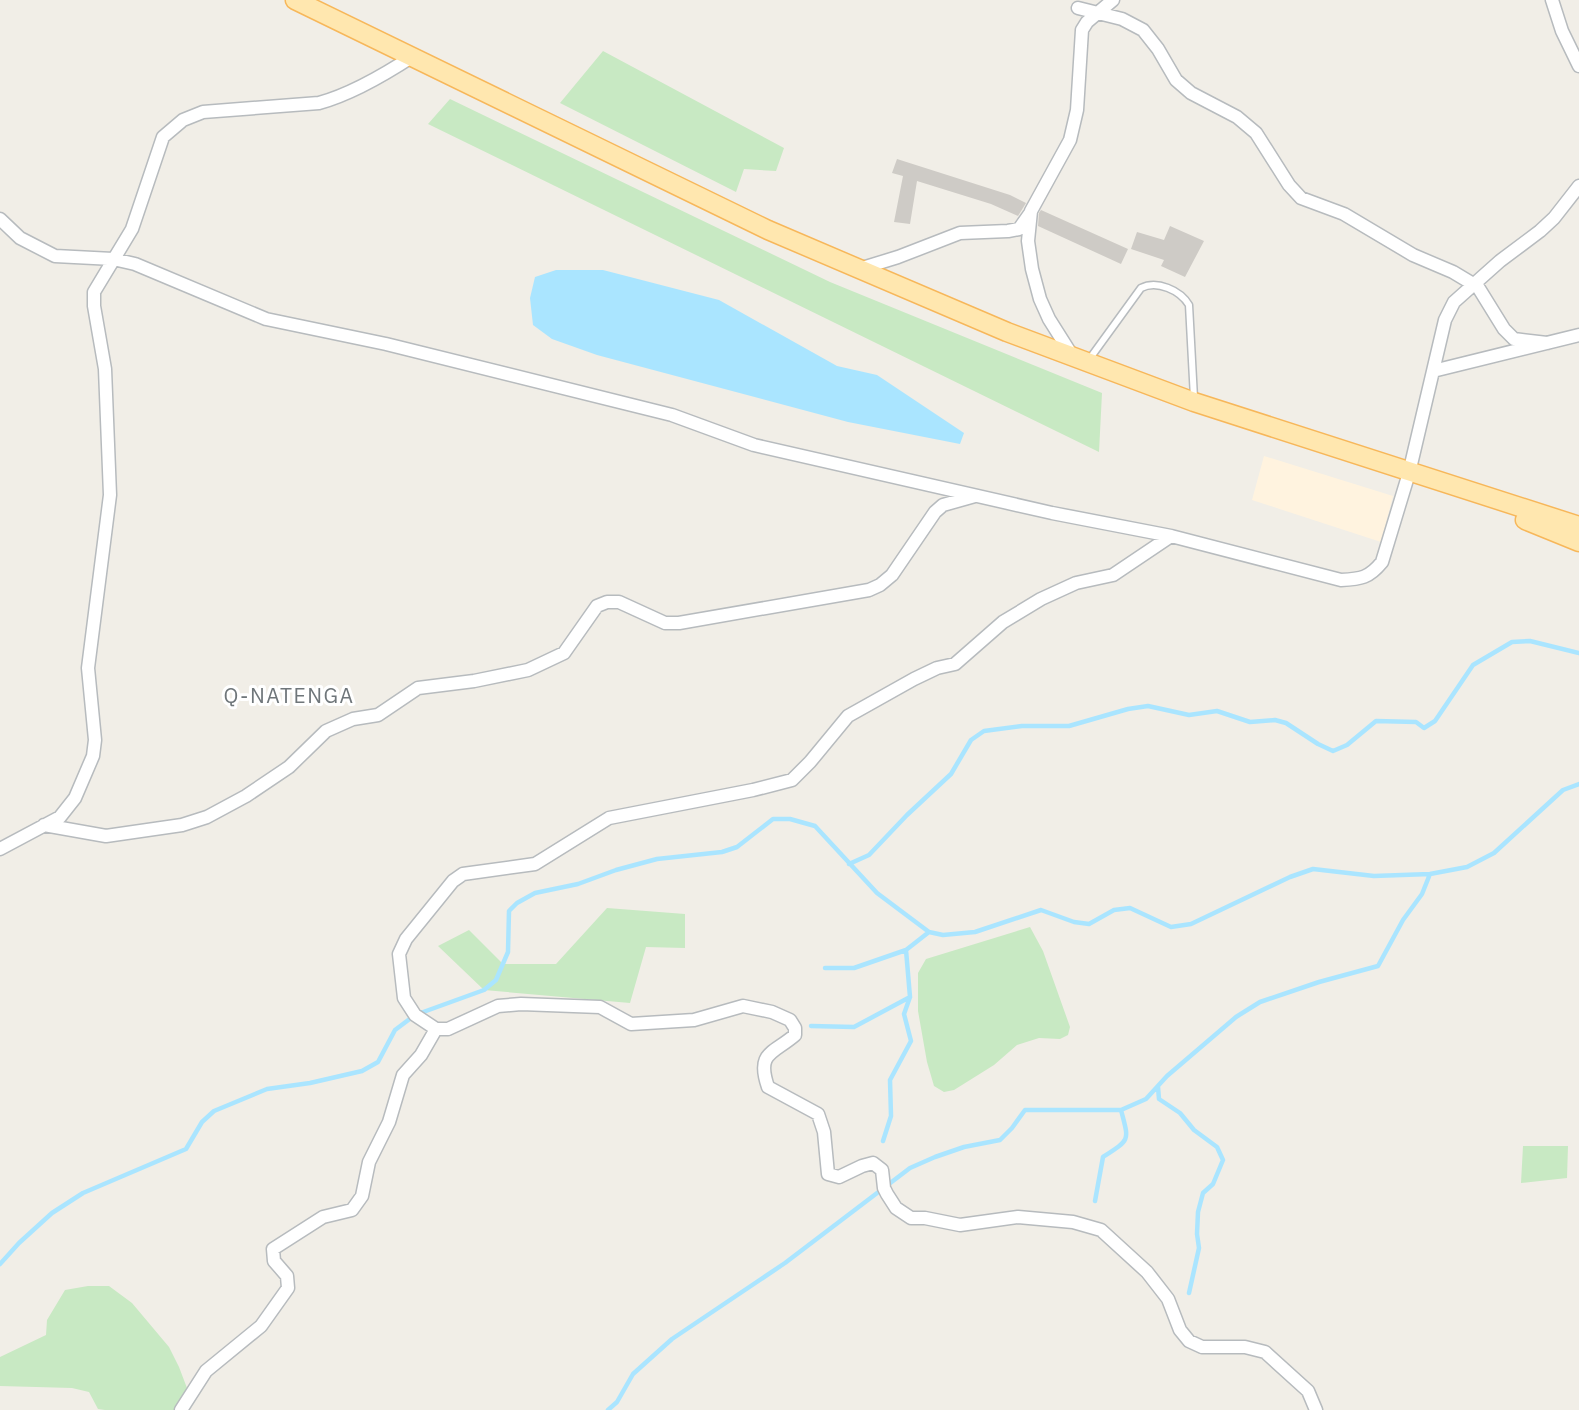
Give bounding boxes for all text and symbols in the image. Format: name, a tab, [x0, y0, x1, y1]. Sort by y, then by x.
district label: Q-NATENGA	[223, 681, 355, 709]

